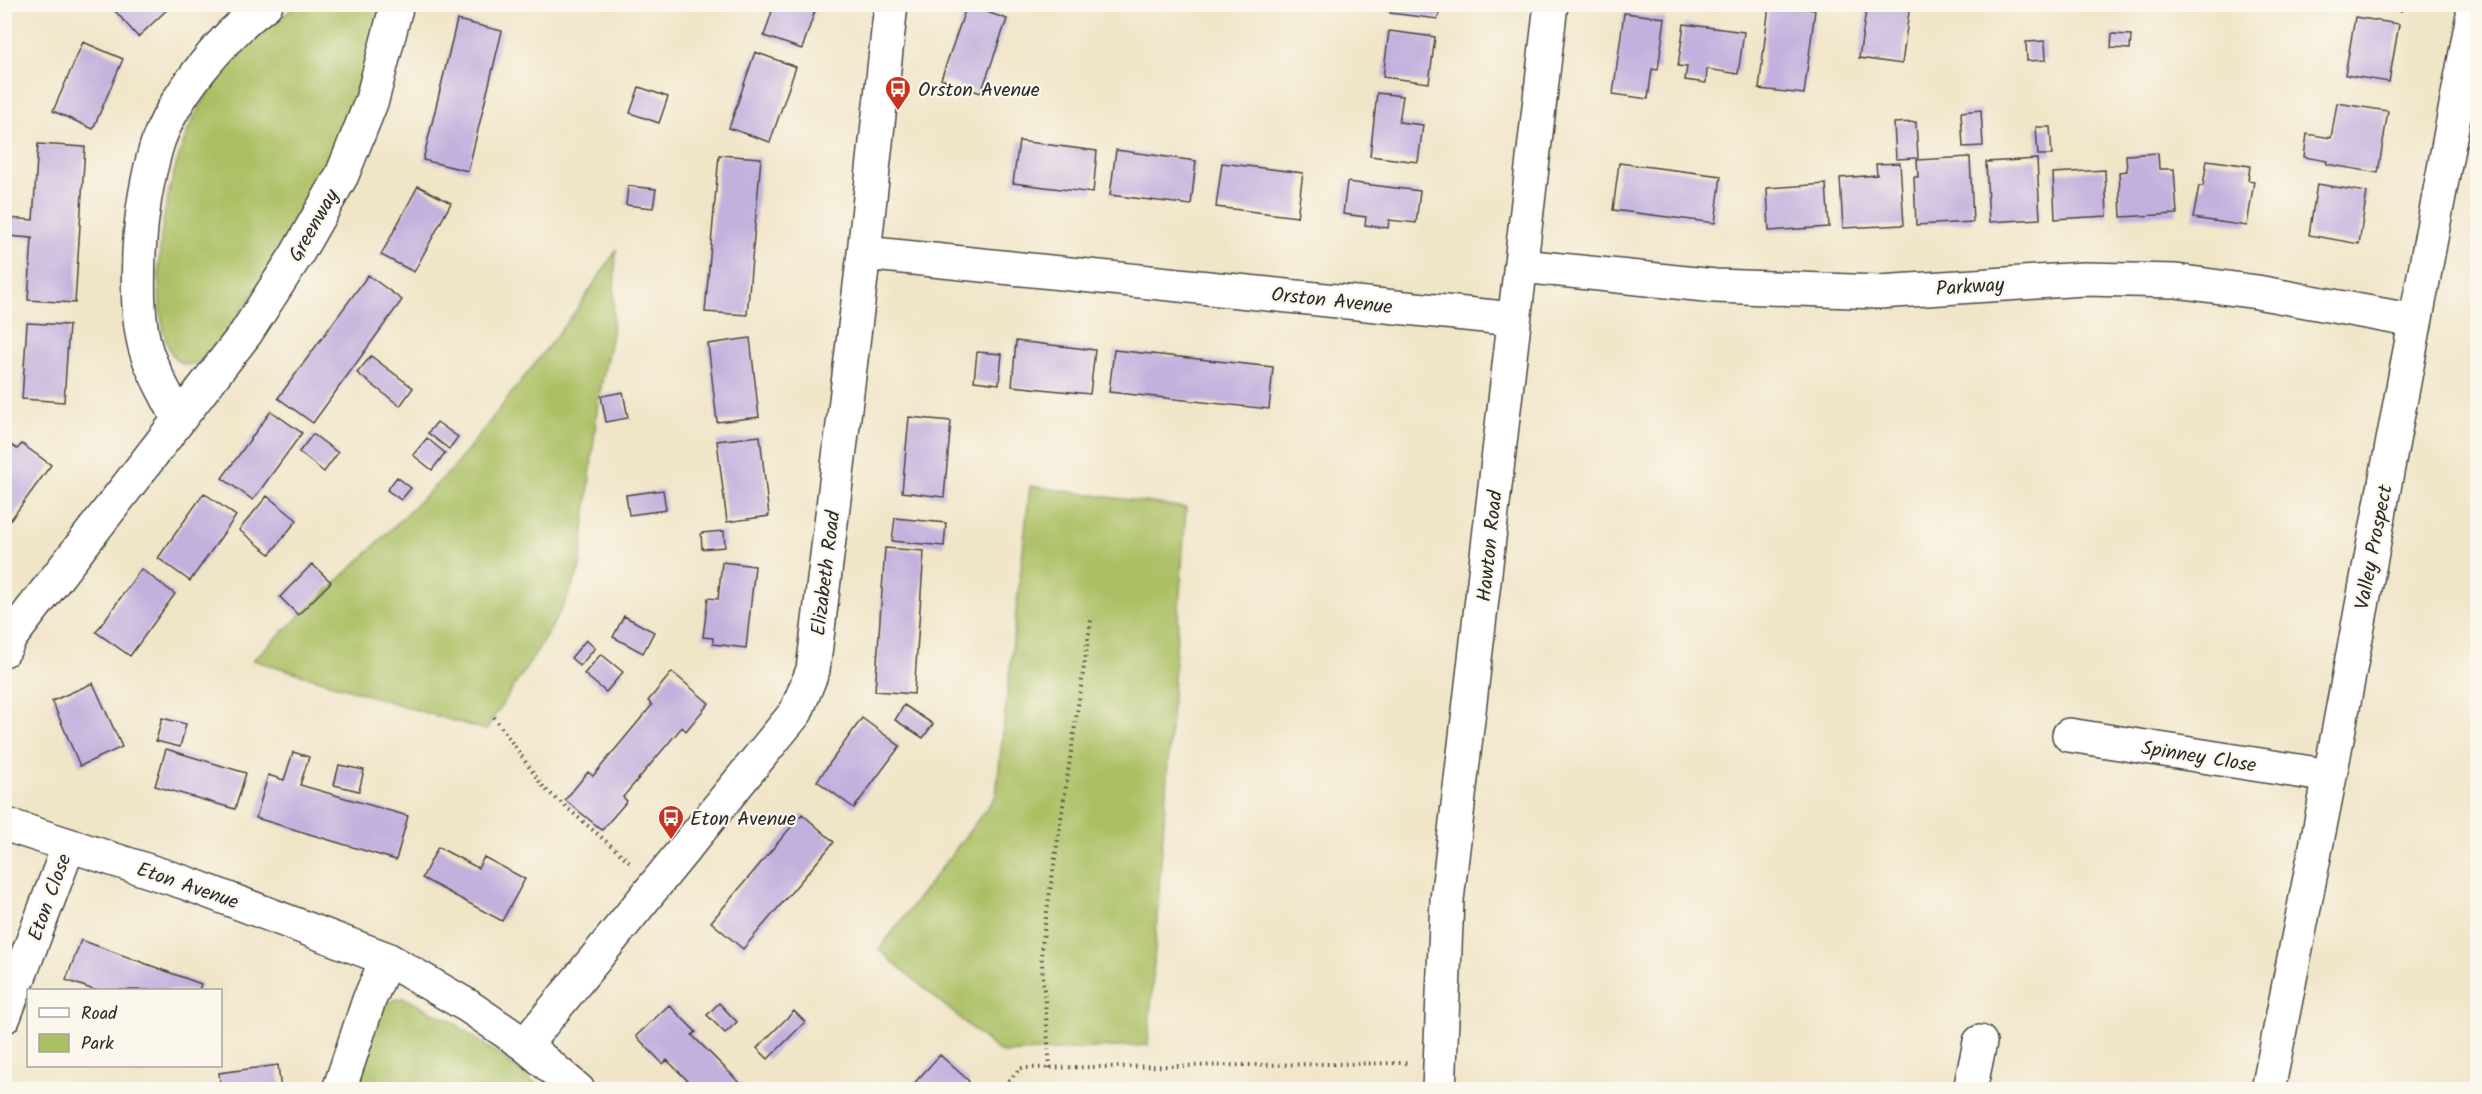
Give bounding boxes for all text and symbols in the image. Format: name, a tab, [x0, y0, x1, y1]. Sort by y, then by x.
bus stop icon: Orston Avenue	[883, 74, 913, 112]
place label: Orston Avenue	[918, 75, 1040, 107]
street label: Greenway	[281, 183, 349, 269]
street label: Parkway	[1935, 270, 2006, 306]
street label: Orston Avenue	[1270, 280, 1394, 324]
street label: Valley Prospect	[2347, 482, 2403, 613]
street label: Hawton Road	[1469, 488, 1513, 603]
street label: Elizabeth Road	[803, 508, 851, 638]
street label: Spinney Close	[2139, 733, 2259, 783]
bus stop icon: Eton Avenue	[656, 803, 686, 841]
place label: Eton Avenue	[690, 804, 796, 836]
street label: Eton Close	[20, 850, 81, 946]
street label: Eton Avenue	[132, 854, 243, 919]
legend	[27, 989, 222, 1067]
text: Road	[81, 1000, 118, 1029]
text: Park	[81, 1030, 114, 1059]

